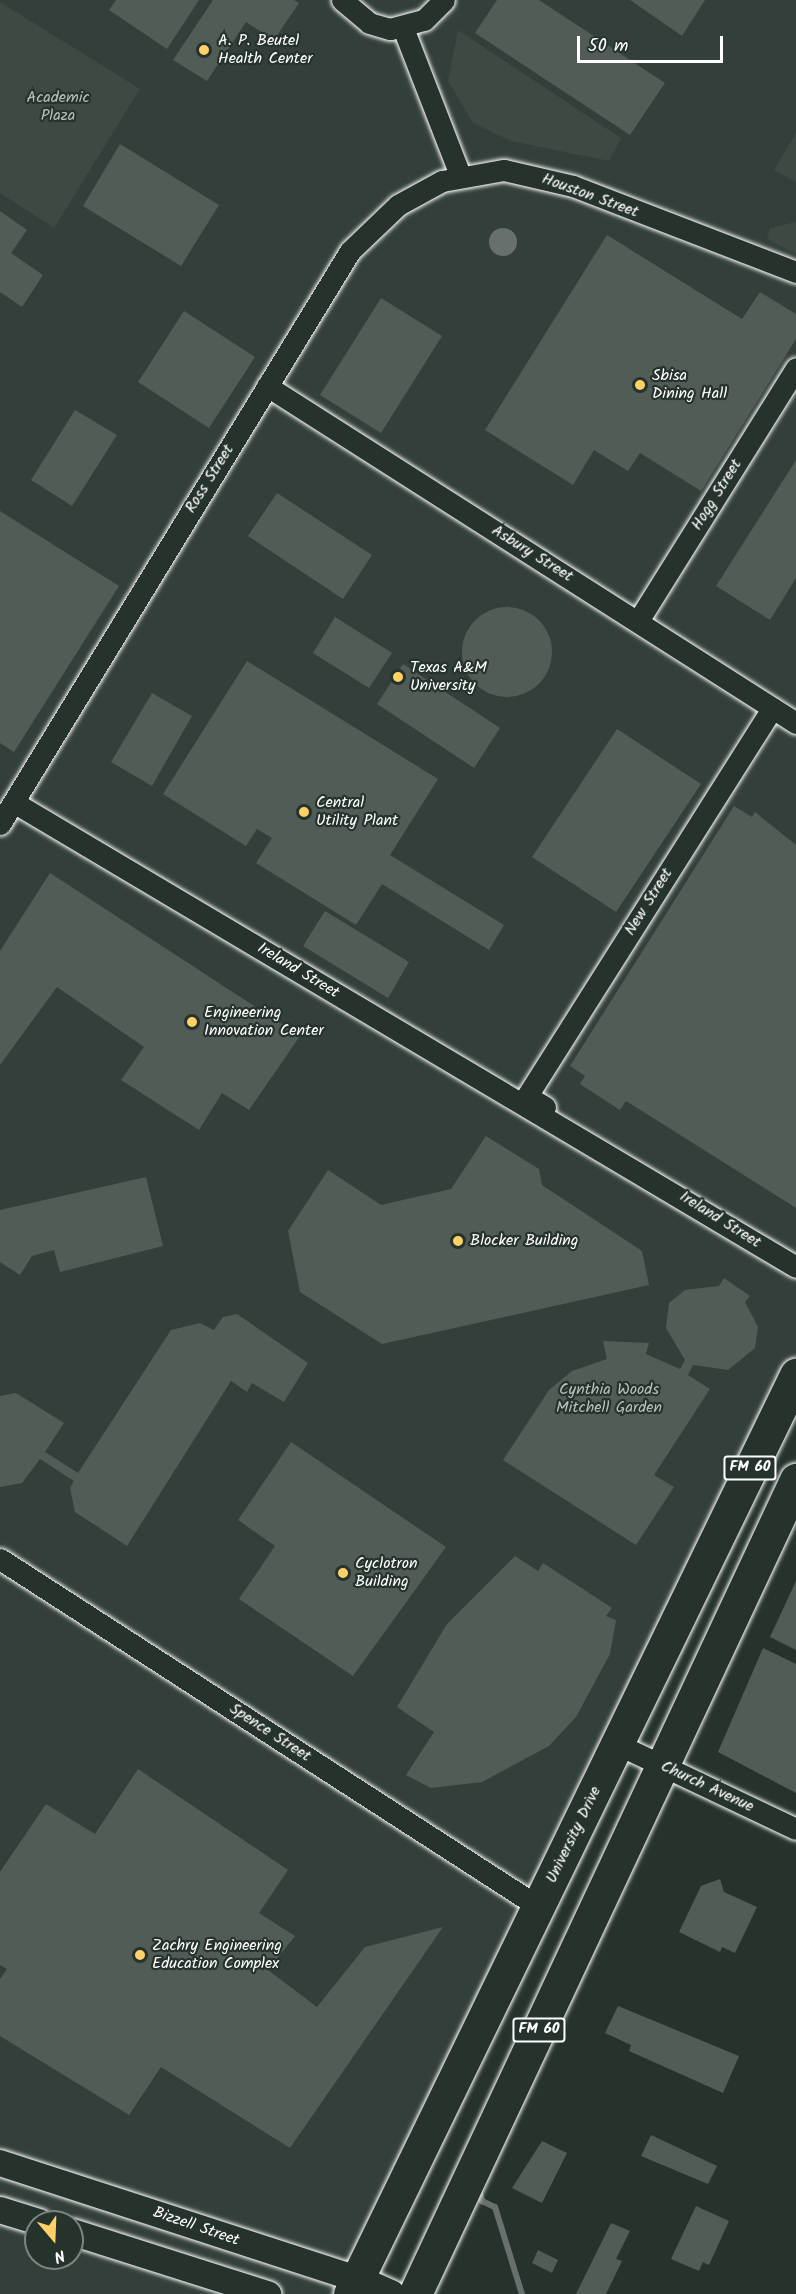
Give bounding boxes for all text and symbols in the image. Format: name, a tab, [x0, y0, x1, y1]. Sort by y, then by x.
scale bar	[580, 24, 726, 62]
place label: A. P. Beutel Health Center	[218, 31, 313, 69]
text: 50 m	[588, 32, 628, 61]
marker: A. P. Beutel Health Center	[195, 41, 213, 59]
park label: Academic Plaza	[26, 88, 90, 126]
street label: Houston Street	[539, 170, 641, 222]
place label: Sbisa Dining Hall	[652, 366, 727, 404]
marker: Sbisa Dining Hall	[633, 378, 647, 392]
street label: Ross Street	[181, 441, 239, 517]
street label: Hogg Street	[688, 456, 746, 534]
street label: Asbury Street	[488, 521, 576, 587]
place label: Texas A&M University	[410, 658, 487, 696]
marker: Texas A&M University	[391, 670, 405, 684]
place label: Central Utility Plant	[316, 793, 398, 831]
marker: Central Utility Plant	[297, 805, 311, 819]
street label: New Street	[621, 865, 677, 939]
street label: Ireland Street	[253, 939, 343, 1003]
place label: Engineering Innovation Center	[204, 1003, 324, 1041]
marker: Engineering Innovation Center	[185, 1015, 199, 1029]
street label: Ireland Street	[676, 1187, 764, 1253]
place label: Blocker Building	[470, 1231, 578, 1251]
marker: Blocker Building	[451, 1234, 465, 1248]
park label: Cynthia Woods Mitchell Garden	[556, 1380, 662, 1418]
road number: FM 60	[723, 1456, 777, 1480]
place label: Cyclotron Building	[355, 1554, 418, 1592]
marker: Cyclotron Building	[336, 1566, 350, 1580]
street label: Spence Street	[226, 1700, 314, 1766]
street label: Church Avenue	[657, 1757, 757, 1817]
street label: University Drive	[542, 1783, 606, 1887]
place label: Zachry Engineering Education Complex	[152, 1936, 282, 1974]
marker: Zachry Engineering Education Complex	[133, 1948, 147, 1962]
road number: FM 60	[512, 2018, 566, 2042]
street label: Bizzell Street	[150, 2203, 242, 2251]
north arrow	[24, 2210, 84, 2270]
text: N	[51, 2242, 68, 2269]

